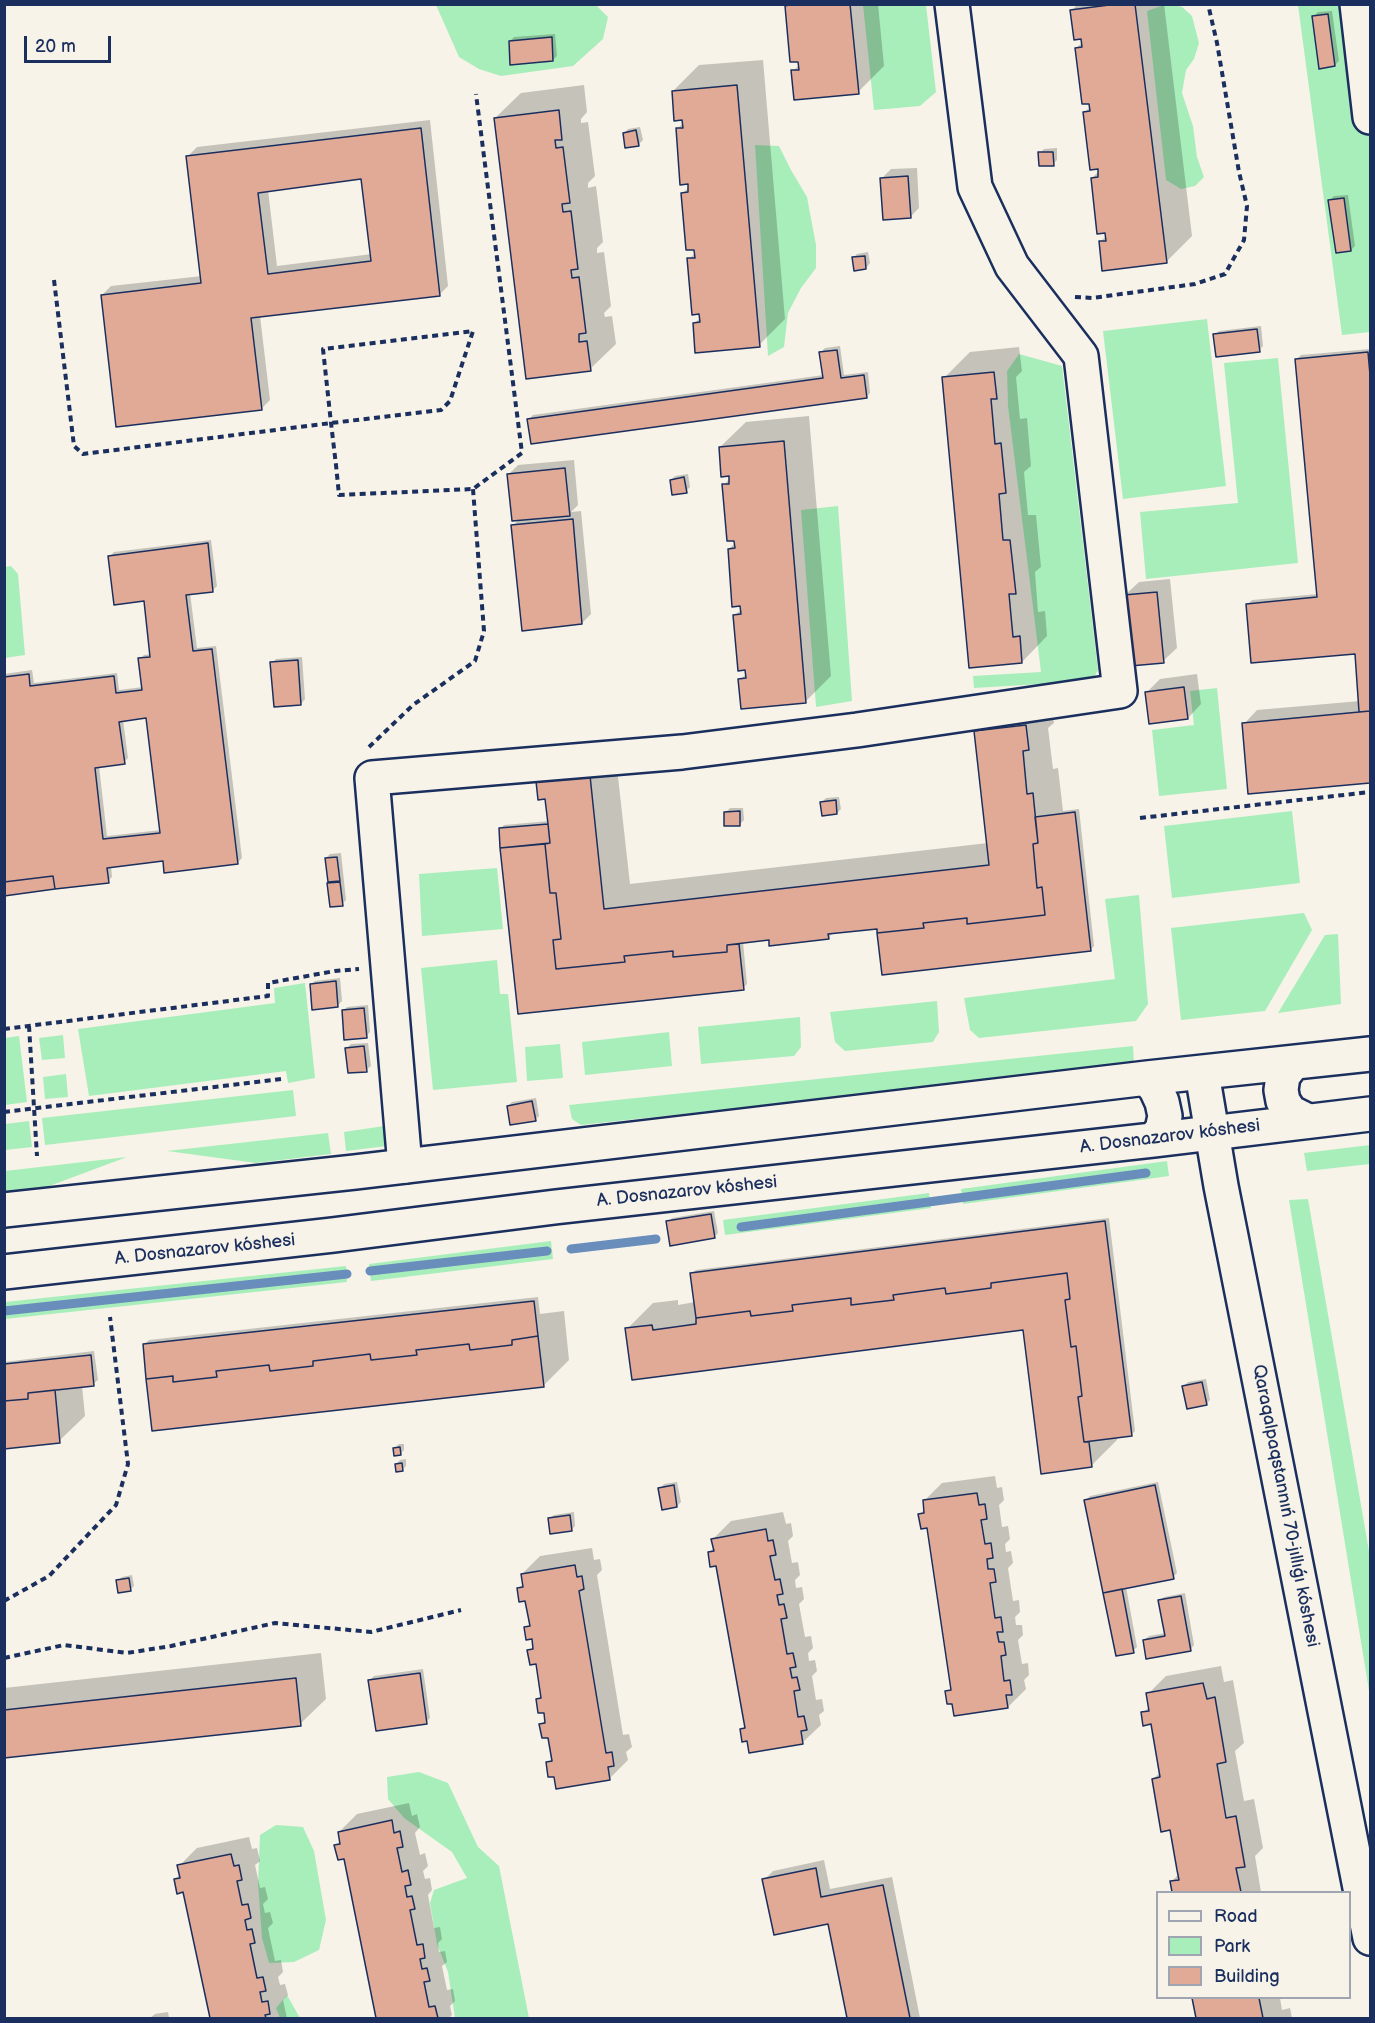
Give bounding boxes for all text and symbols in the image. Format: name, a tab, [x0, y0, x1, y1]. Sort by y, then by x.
scale bar	[27, 24, 114, 62]
text: 20 m	[35, 36, 76, 57]
street label: A. Dosnazarov kóshesi	[1079, 1115, 1261, 1159]
street label: A. Dosnazarov kóshesi	[596, 1172, 778, 1212]
street label: A. Dosnazarov kóshesi	[114, 1230, 296, 1270]
street label: Qaraqalpaqstannıń 70-jıllıǵı kóshesi	[1247, 1363, 1323, 1649]
legend	[1156, 1891, 1351, 1999]
text: Road	[1214, 1906, 1258, 1927]
text: Park	[1214, 1936, 1250, 1957]
text: Building	[1214, 1966, 1280, 1987]

